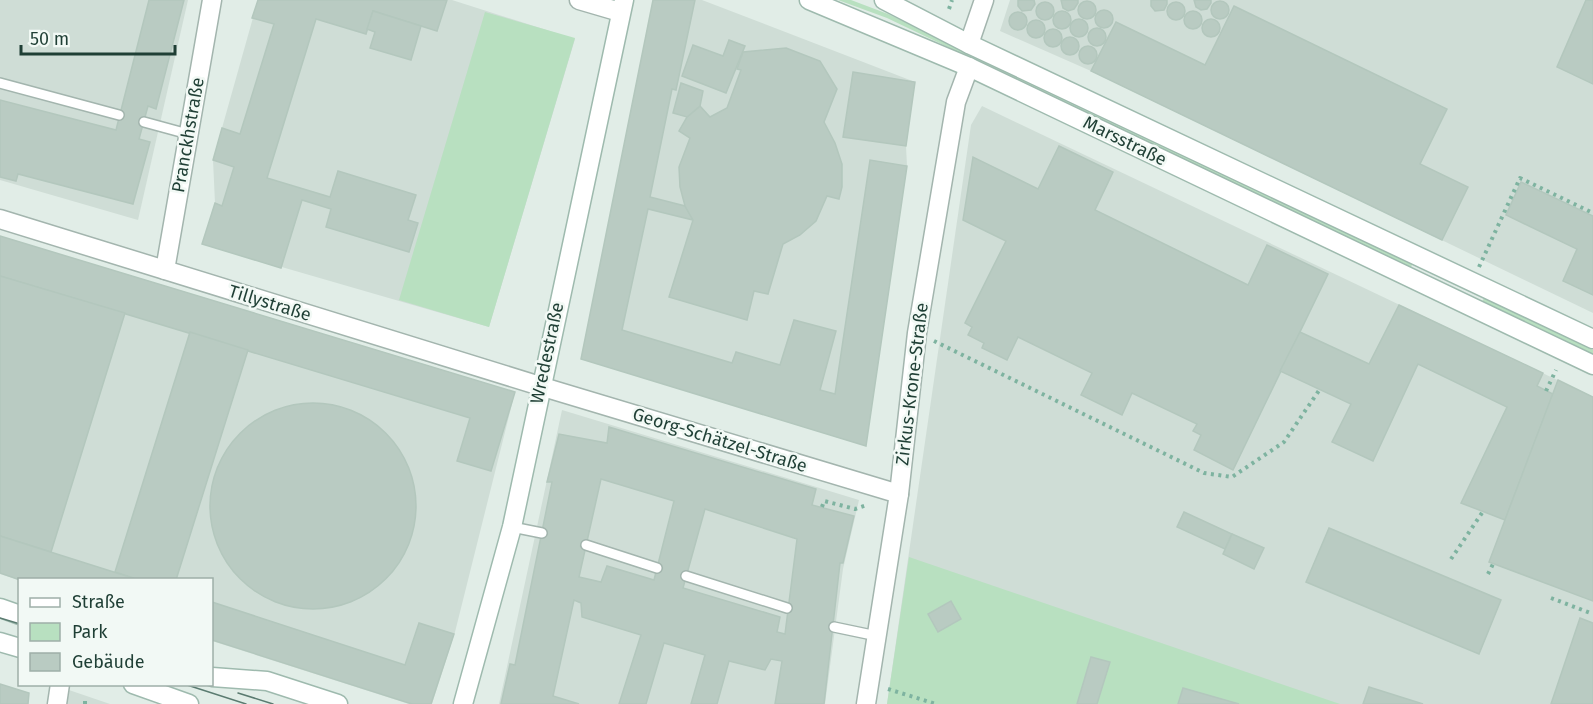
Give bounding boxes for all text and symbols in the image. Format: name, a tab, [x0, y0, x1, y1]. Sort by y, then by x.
scale bar	[21, 18, 176, 56]
text: 50 m	[30, 28, 69, 50]
street label: Pranckhstraße	[167, 76, 209, 194]
street label: Marsstraße	[1080, 111, 1170, 171]
street label: Tillystraße	[226, 280, 314, 326]
street label: Wredestraße	[526, 300, 568, 406]
street label: Zirkus-Krone-Straße	[891, 301, 933, 467]
street label: Georg-Schätzel-Straße	[630, 403, 810, 477]
legend	[18, 578, 213, 686]
text: Straße	[72, 591, 125, 613]
text: Park	[72, 621, 108, 643]
text: Gebäude	[72, 651, 145, 673]

